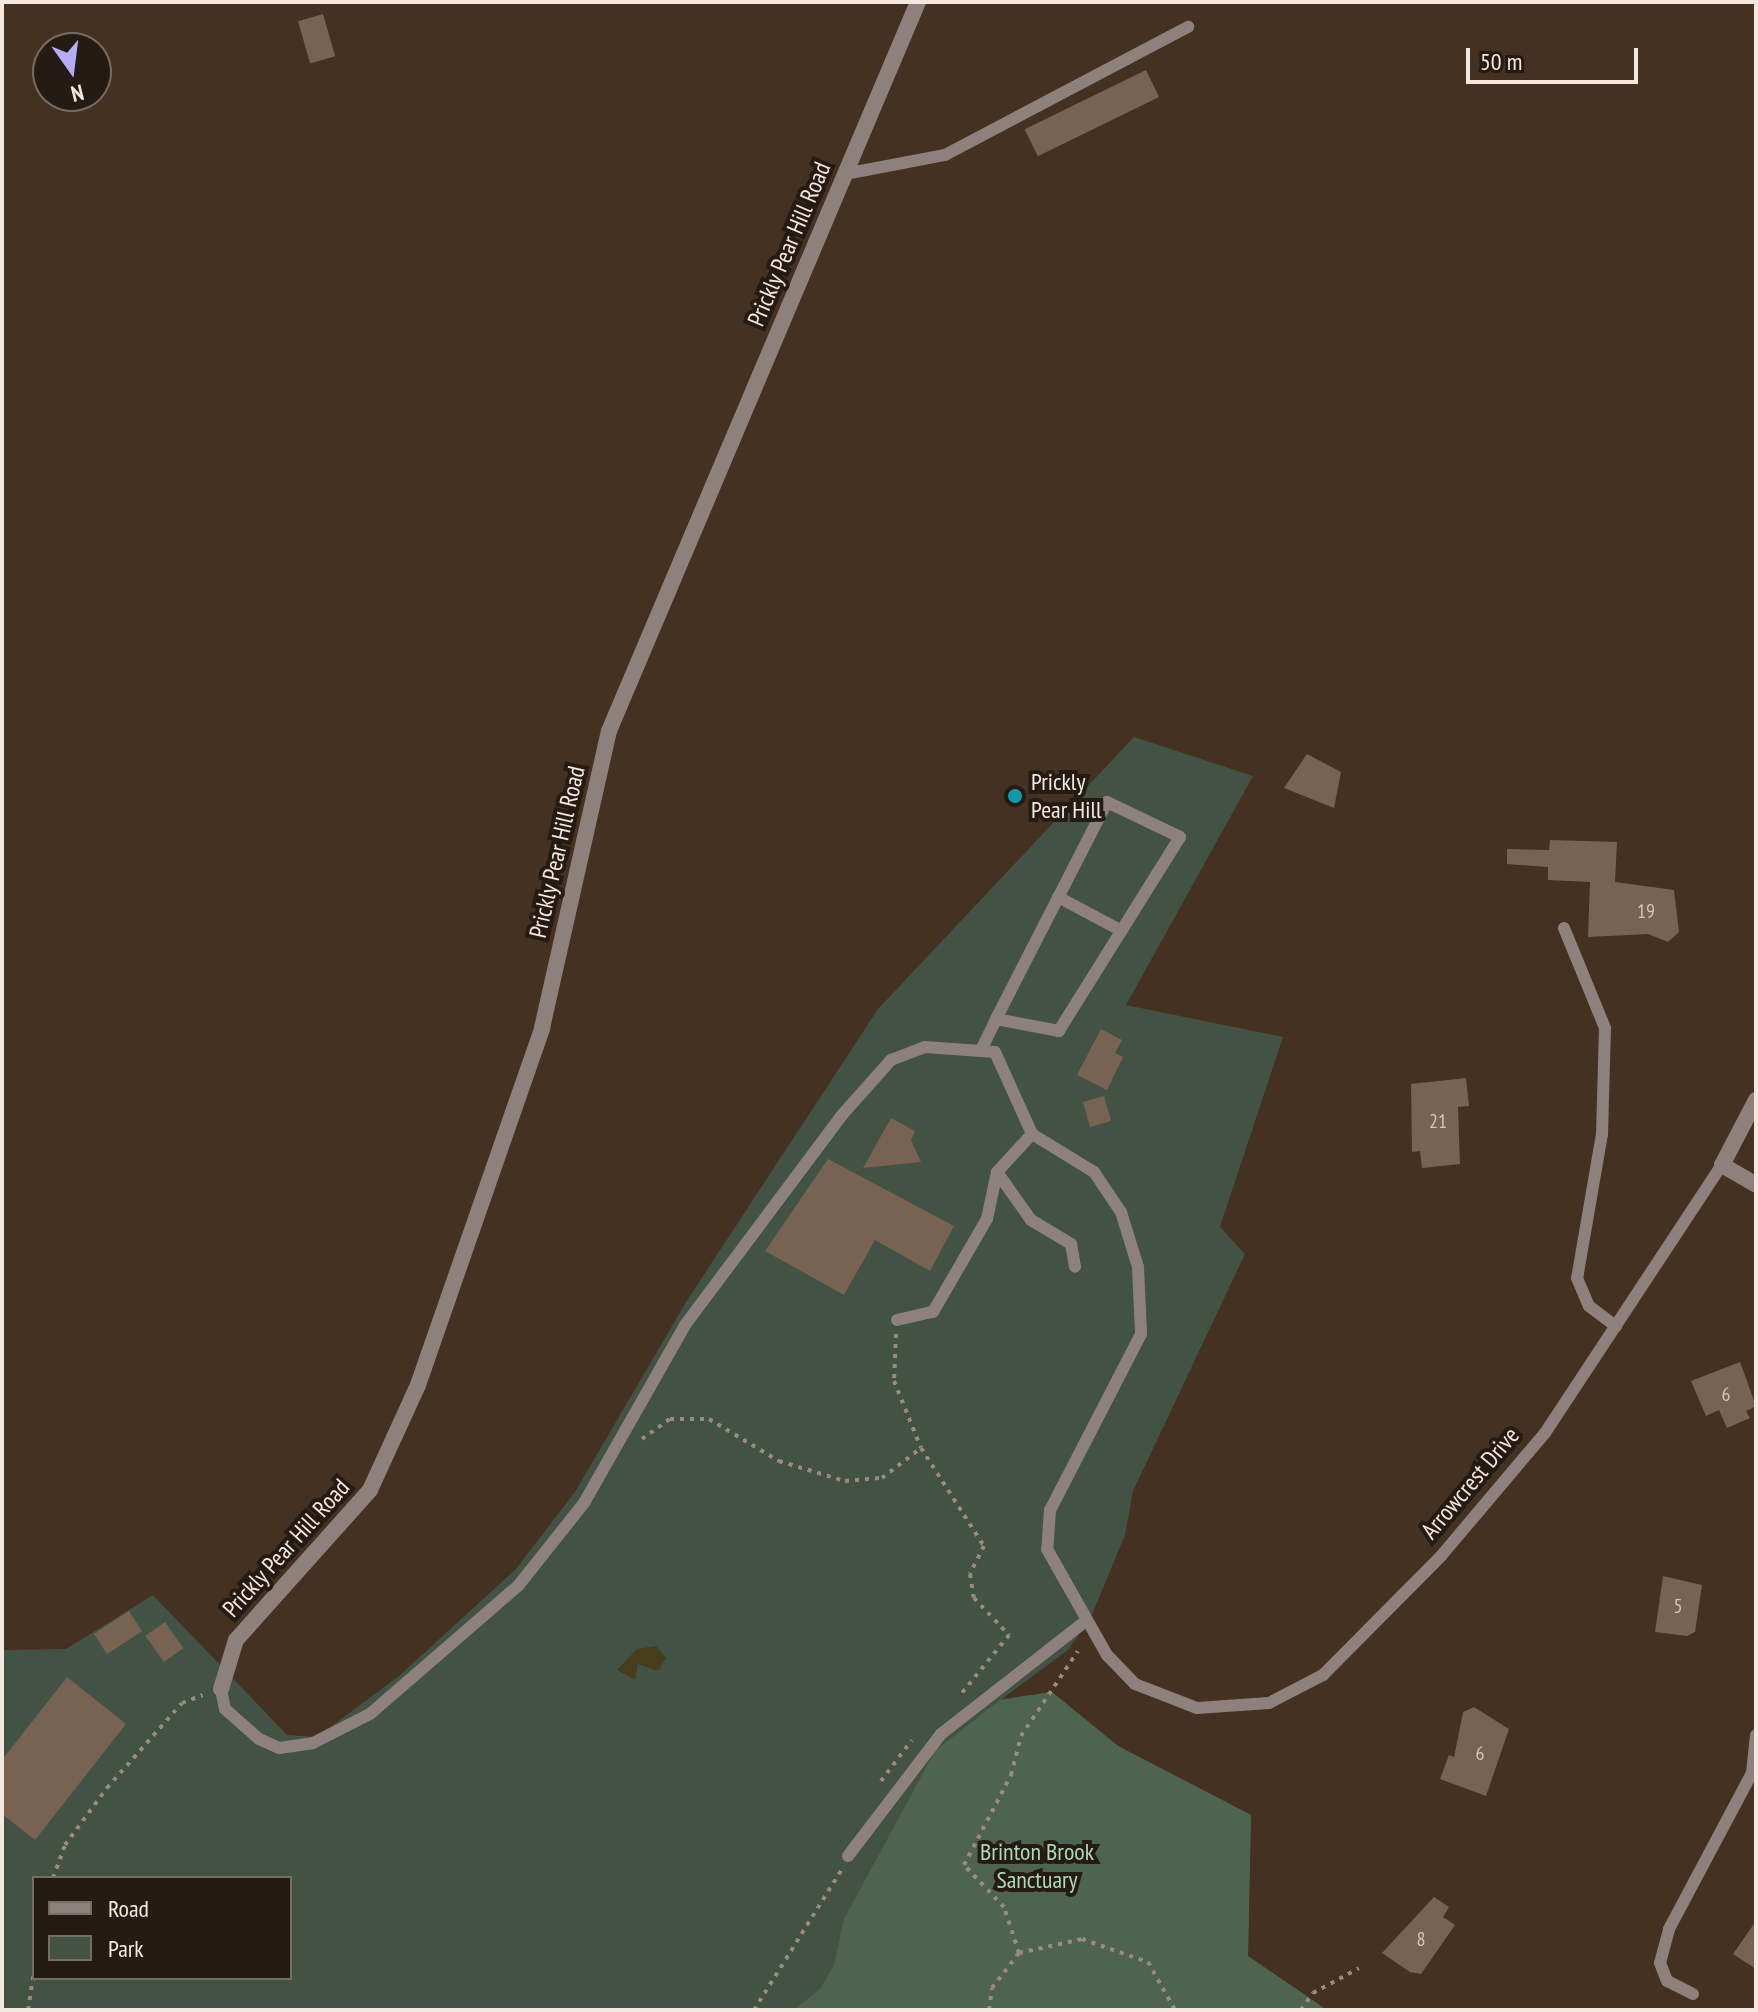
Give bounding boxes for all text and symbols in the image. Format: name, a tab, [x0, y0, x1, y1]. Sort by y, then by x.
north arrow	[32, 32, 112, 112]
scale bar	[1470, 32, 1642, 82]
text: 50 m	[1480, 46, 1522, 77]
text: N	[68, 78, 86, 108]
street label: Prickly Pear Hill Road	[741, 157, 837, 331]
street label: Prickly Pear Hill Road	[523, 763, 591, 941]
place label: Prickly Pear Hill	[1031, 768, 1102, 824]
marker: Prickly Pear Hill	[1006, 787, 1024, 805]
house number: 19	[1637, 899, 1655, 923]
house number: 21	[1429, 1109, 1447, 1133]
house number: 6	[1722, 1382, 1730, 1406]
street label: Arrowcrest Drive	[1415, 1421, 1525, 1545]
street label: Prickly Pear Hill Road	[216, 1473, 356, 1623]
house number: 5	[1674, 1594, 1682, 1618]
house number: 6	[1476, 1741, 1484, 1765]
park label: Brinton Brook Sanctuary	[980, 1838, 1094, 1894]
legend	[32, 1876, 292, 1980]
text: Road	[108, 1893, 149, 1924]
house number: 8	[1417, 1927, 1425, 1951]
text: Park	[108, 1933, 144, 1964]

